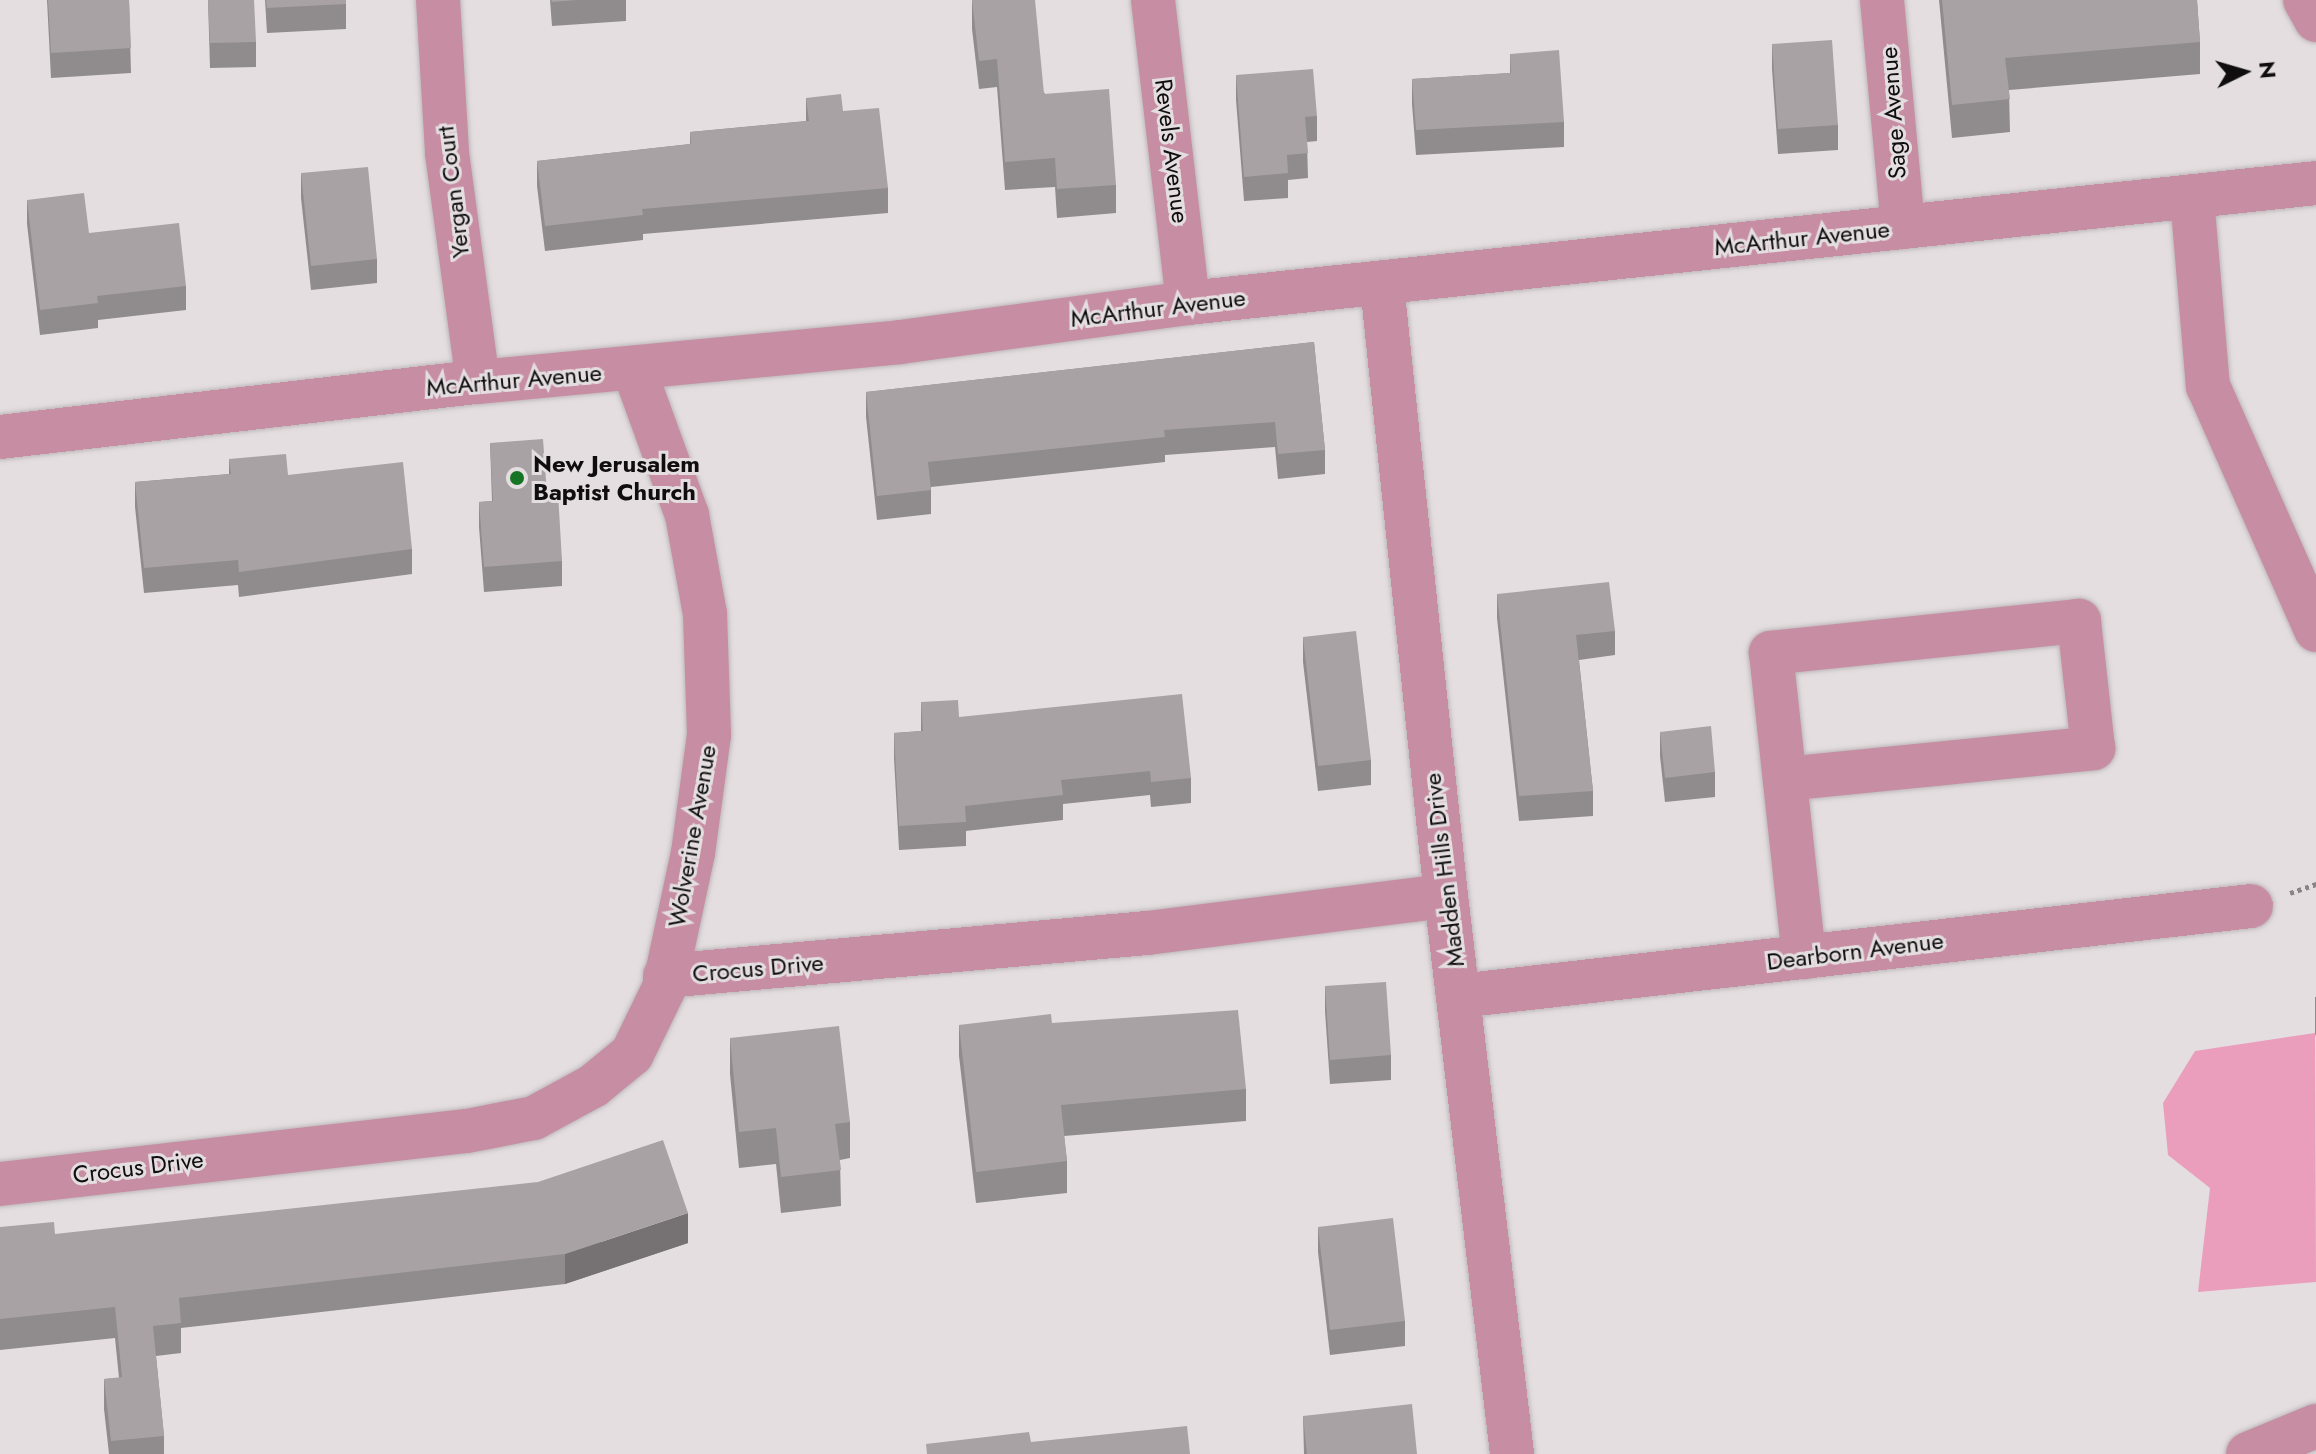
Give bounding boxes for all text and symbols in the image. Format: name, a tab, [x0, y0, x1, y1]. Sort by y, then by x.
north arrow	[2204, 32, 2284, 112]
street label: Sage Avenue	[1874, 46, 1912, 180]
text: N	[2251, 60, 2285, 80]
street label: Revels Avenue	[1149, 77, 1195, 225]
street label: Yergan Court	[431, 125, 475, 259]
street label: McArthur Avenue	[1713, 214, 1891, 262]
street label: McArthur Avenue	[1069, 283, 1247, 333]
street label: McArthur Avenue	[425, 358, 603, 402]
place label: New Jerusalem Baptist Church	[533, 450, 700, 506]
marker: New Jerusalem Baptist Church	[508, 469, 526, 487]
street label: Wolverine Avenue	[662, 743, 722, 929]
street label: Madden Hills Drive	[1418, 771, 1470, 969]
street label: Dearborn Avenue	[1765, 926, 1945, 976]
street label: Crocus Drive	[691, 948, 825, 988]
street label: Crocus Drive	[71, 1145, 205, 1189]

